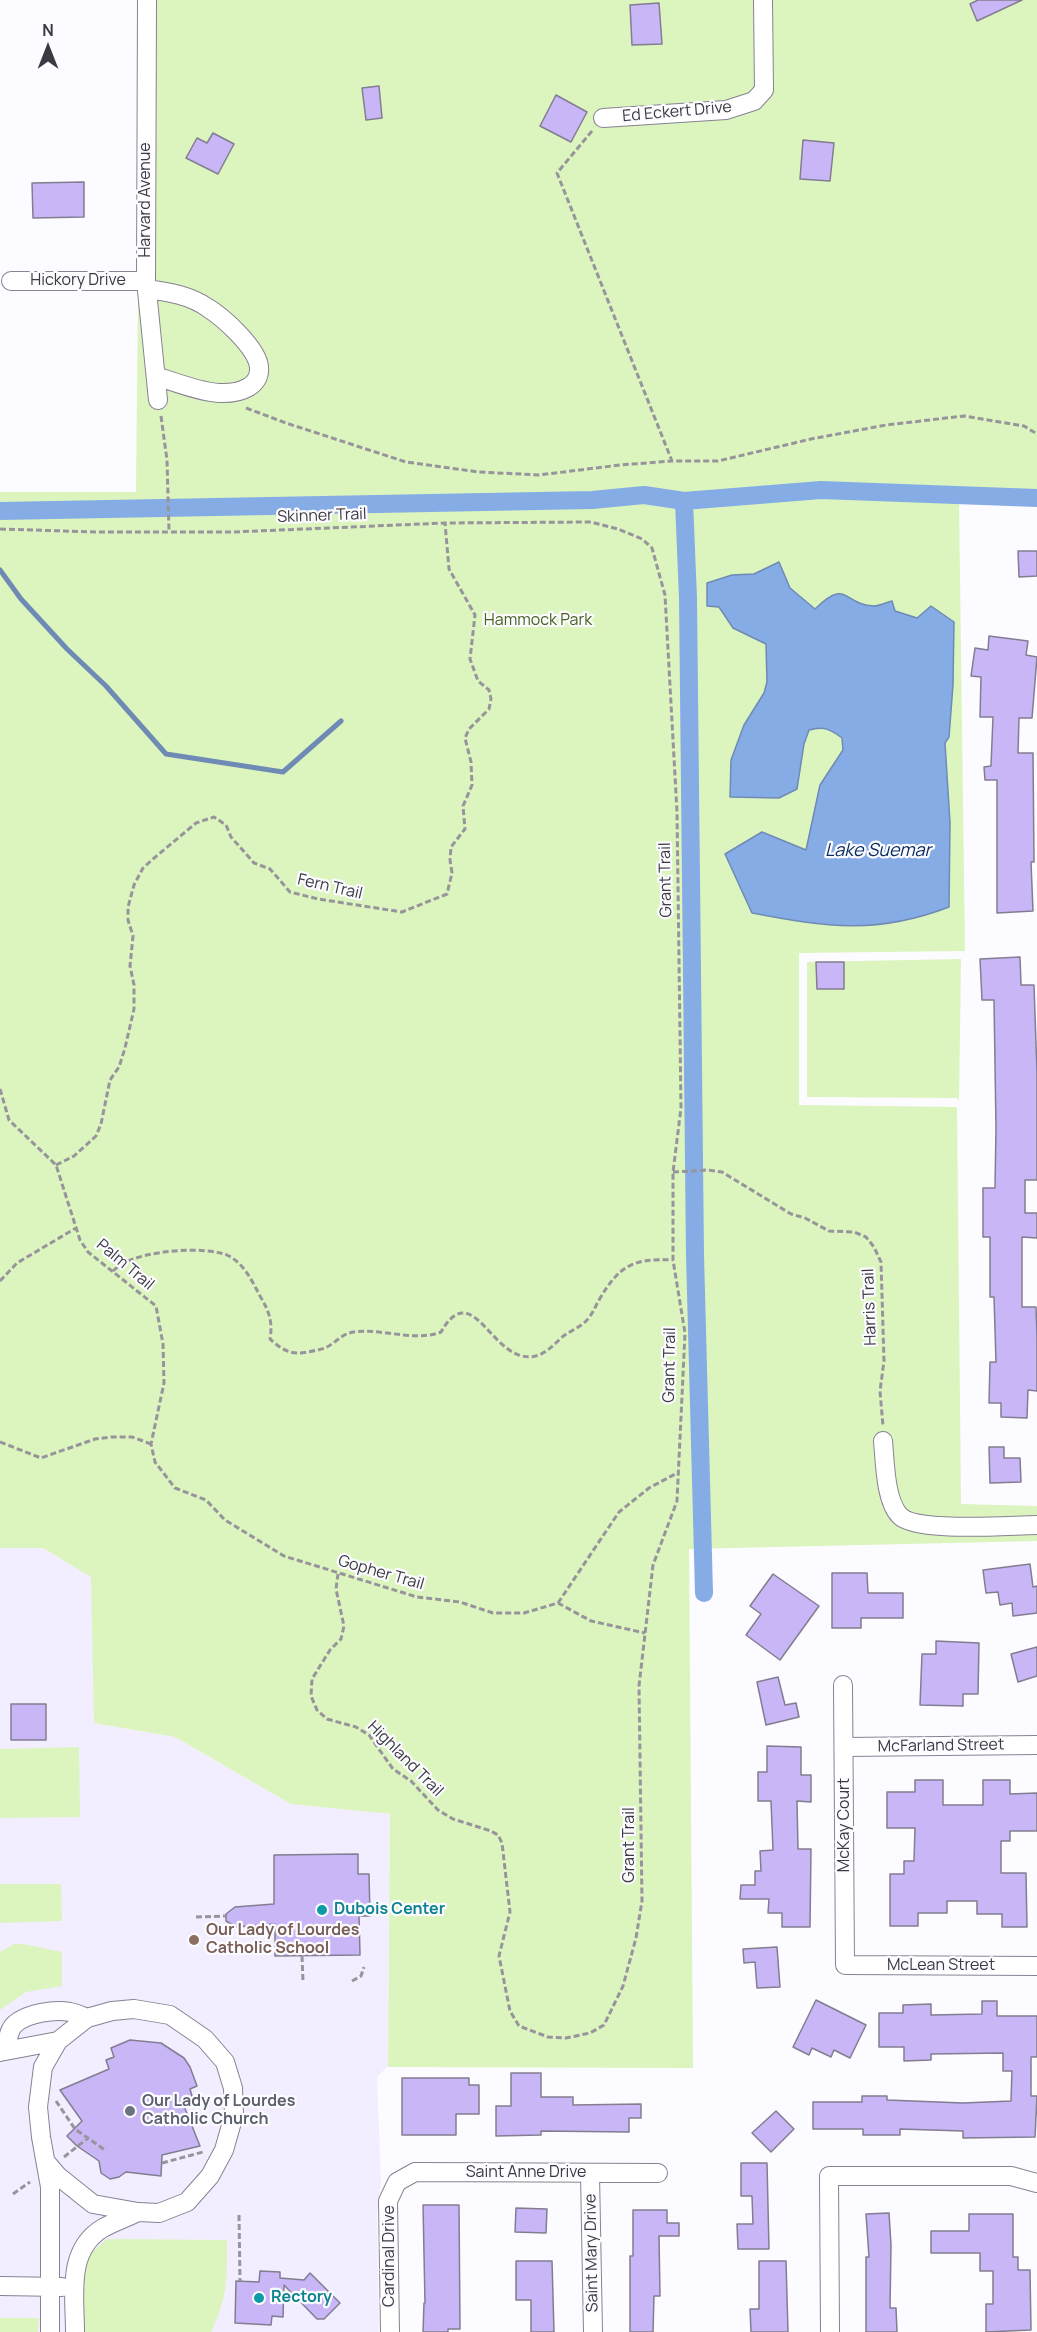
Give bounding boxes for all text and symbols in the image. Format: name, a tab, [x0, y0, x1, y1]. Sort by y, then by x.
north arrow	[18, 18, 78, 78]
text: N	[42, 19, 54, 41]
street label: Ed Eckert Drive	[622, 98, 732, 126]
street label: Harvard Avenue	[136, 142, 156, 258]
street label: Hickory Drive	[30, 271, 126, 291]
street label: Skinner Trail	[277, 505, 367, 527]
park label: Hammock Park	[484, 611, 592, 631]
water label: Lake Suemar	[825, 840, 931, 862]
street label: Grant Trail	[656, 842, 676, 918]
street label: Fern Trail	[296, 870, 364, 904]
street label: Palm Trail	[92, 1235, 158, 1295]
street label: Harris Trail	[859, 1268, 881, 1346]
street label: Grant Trail	[660, 1327, 680, 1403]
street label: Gopher Trail	[336, 1552, 426, 1594]
street label: Highland Trail	[363, 1717, 447, 1801]
street label: McFarland Street	[878, 1735, 1004, 1757]
street label: McKay Court	[835, 1778, 855, 1872]
street label: Grant Trail	[620, 1807, 640, 1883]
place label: Dubois Center	[334, 1900, 445, 1920]
marker: Dubois Center	[315, 1903, 329, 1917]
place label: Our Lady of Lourdes Catholic School	[206, 1921, 359, 1959]
marker: Our Lady of Lourdes Catholic School	[187, 1933, 201, 1947]
street label: McLean Street	[887, 1956, 995, 1976]
place label: Our Lady of Lourdes Catholic Church	[142, 2092, 295, 2130]
marker: Our Lady of Lourdes Catholic Church	[123, 2104, 137, 2118]
street label: Saint Anne Drive	[466, 2163, 586, 2183]
street label: Saint Mary Drive	[581, 2194, 603, 2312]
street label: Cardinal Drive	[380, 2205, 400, 2307]
place label: Rectory	[271, 2288, 332, 2308]
marker: Rectory	[252, 2291, 266, 2305]

